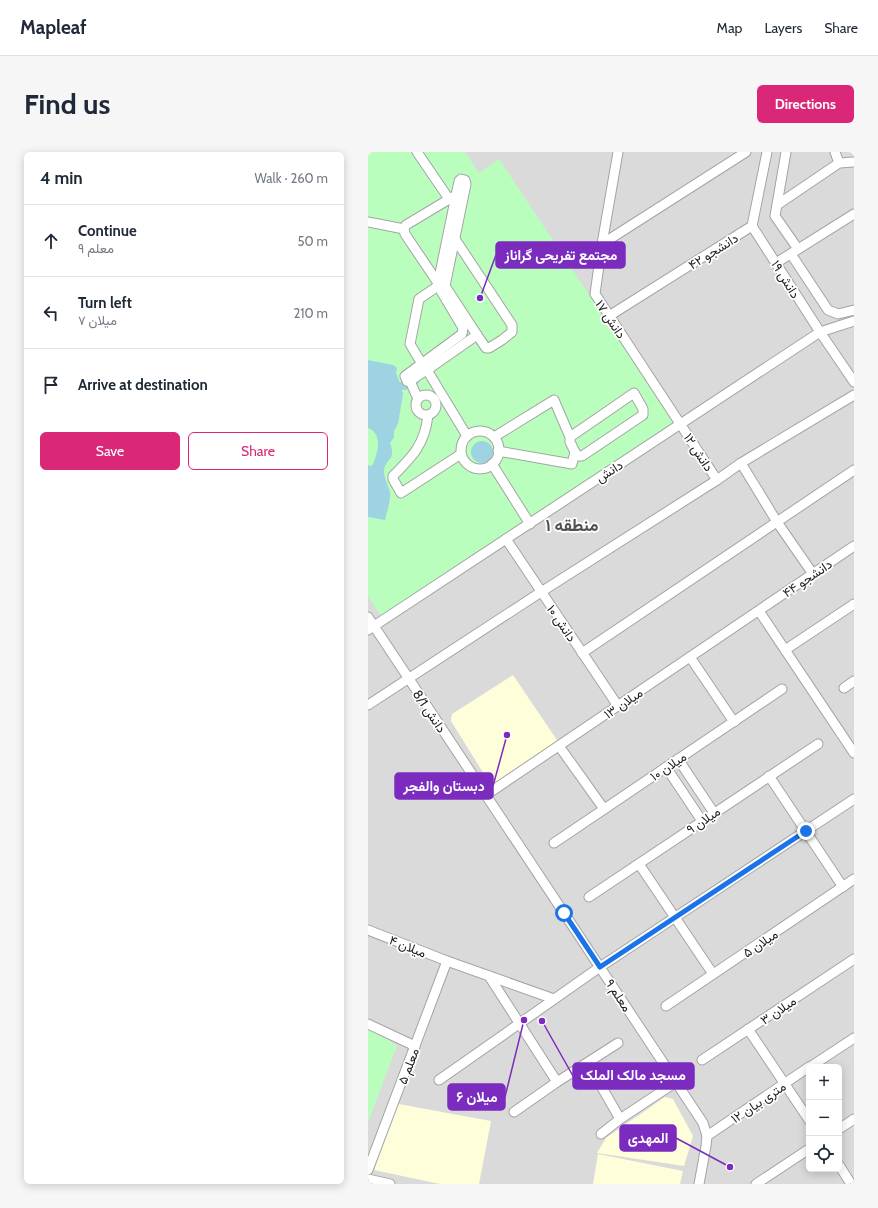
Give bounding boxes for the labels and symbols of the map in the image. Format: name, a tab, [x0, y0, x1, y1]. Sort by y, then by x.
street label: دانشجو ۴۲	[685, 229, 741, 273]
callout: مجتمع تفریحی گراناز	[496, 242, 625, 268]
text: مجتمع تفریحی گراناز	[504, 246, 618, 265]
street label: دانش ۱۹	[767, 257, 804, 302]
street label: دانش ۱۷	[591, 297, 630, 342]
street label: دانش ۱۲	[680, 430, 717, 475]
street label: دانش	[592, 456, 626, 486]
district label: منطقه ۱	[545, 515, 599, 535]
street label: دانشجو ۴۴	[779, 556, 835, 601]
street label: دانش ۱۰	[543, 601, 580, 645]
street label: میلان ۱۳	[600, 684, 646, 723]
street label: دانش 8/1	[409, 687, 450, 736]
street label: میلان ۱۰	[647, 748, 690, 785]
callout: دبستان والفجر	[395, 773, 493, 799]
text: دبستان والفجر	[402, 777, 485, 795]
street label: میلان ۹	[683, 803, 724, 838]
route end	[797, 822, 815, 840]
route start	[555, 904, 573, 922]
street label: میلان ۵	[739, 925, 781, 961]
street label: میلان ۴	[387, 931, 429, 962]
street label: معلم ۹	[602, 976, 636, 1015]
street label: میلان ۳	[757, 992, 800, 1029]
street label: معلم ۵	[394, 1046, 423, 1087]
callout: مسجد مالک الملک	[573, 1063, 694, 1089]
text: مسجد مالک الملک	[580, 1066, 686, 1084]
street label: ۱۲ متری بیان	[727, 1078, 789, 1127]
callout: میلان ۶	[448, 1084, 505, 1110]
text: میلان ۶	[456, 1088, 498, 1106]
callout: المهدی	[620, 1125, 676, 1151]
text: المهدی	[628, 1129, 668, 1147]

